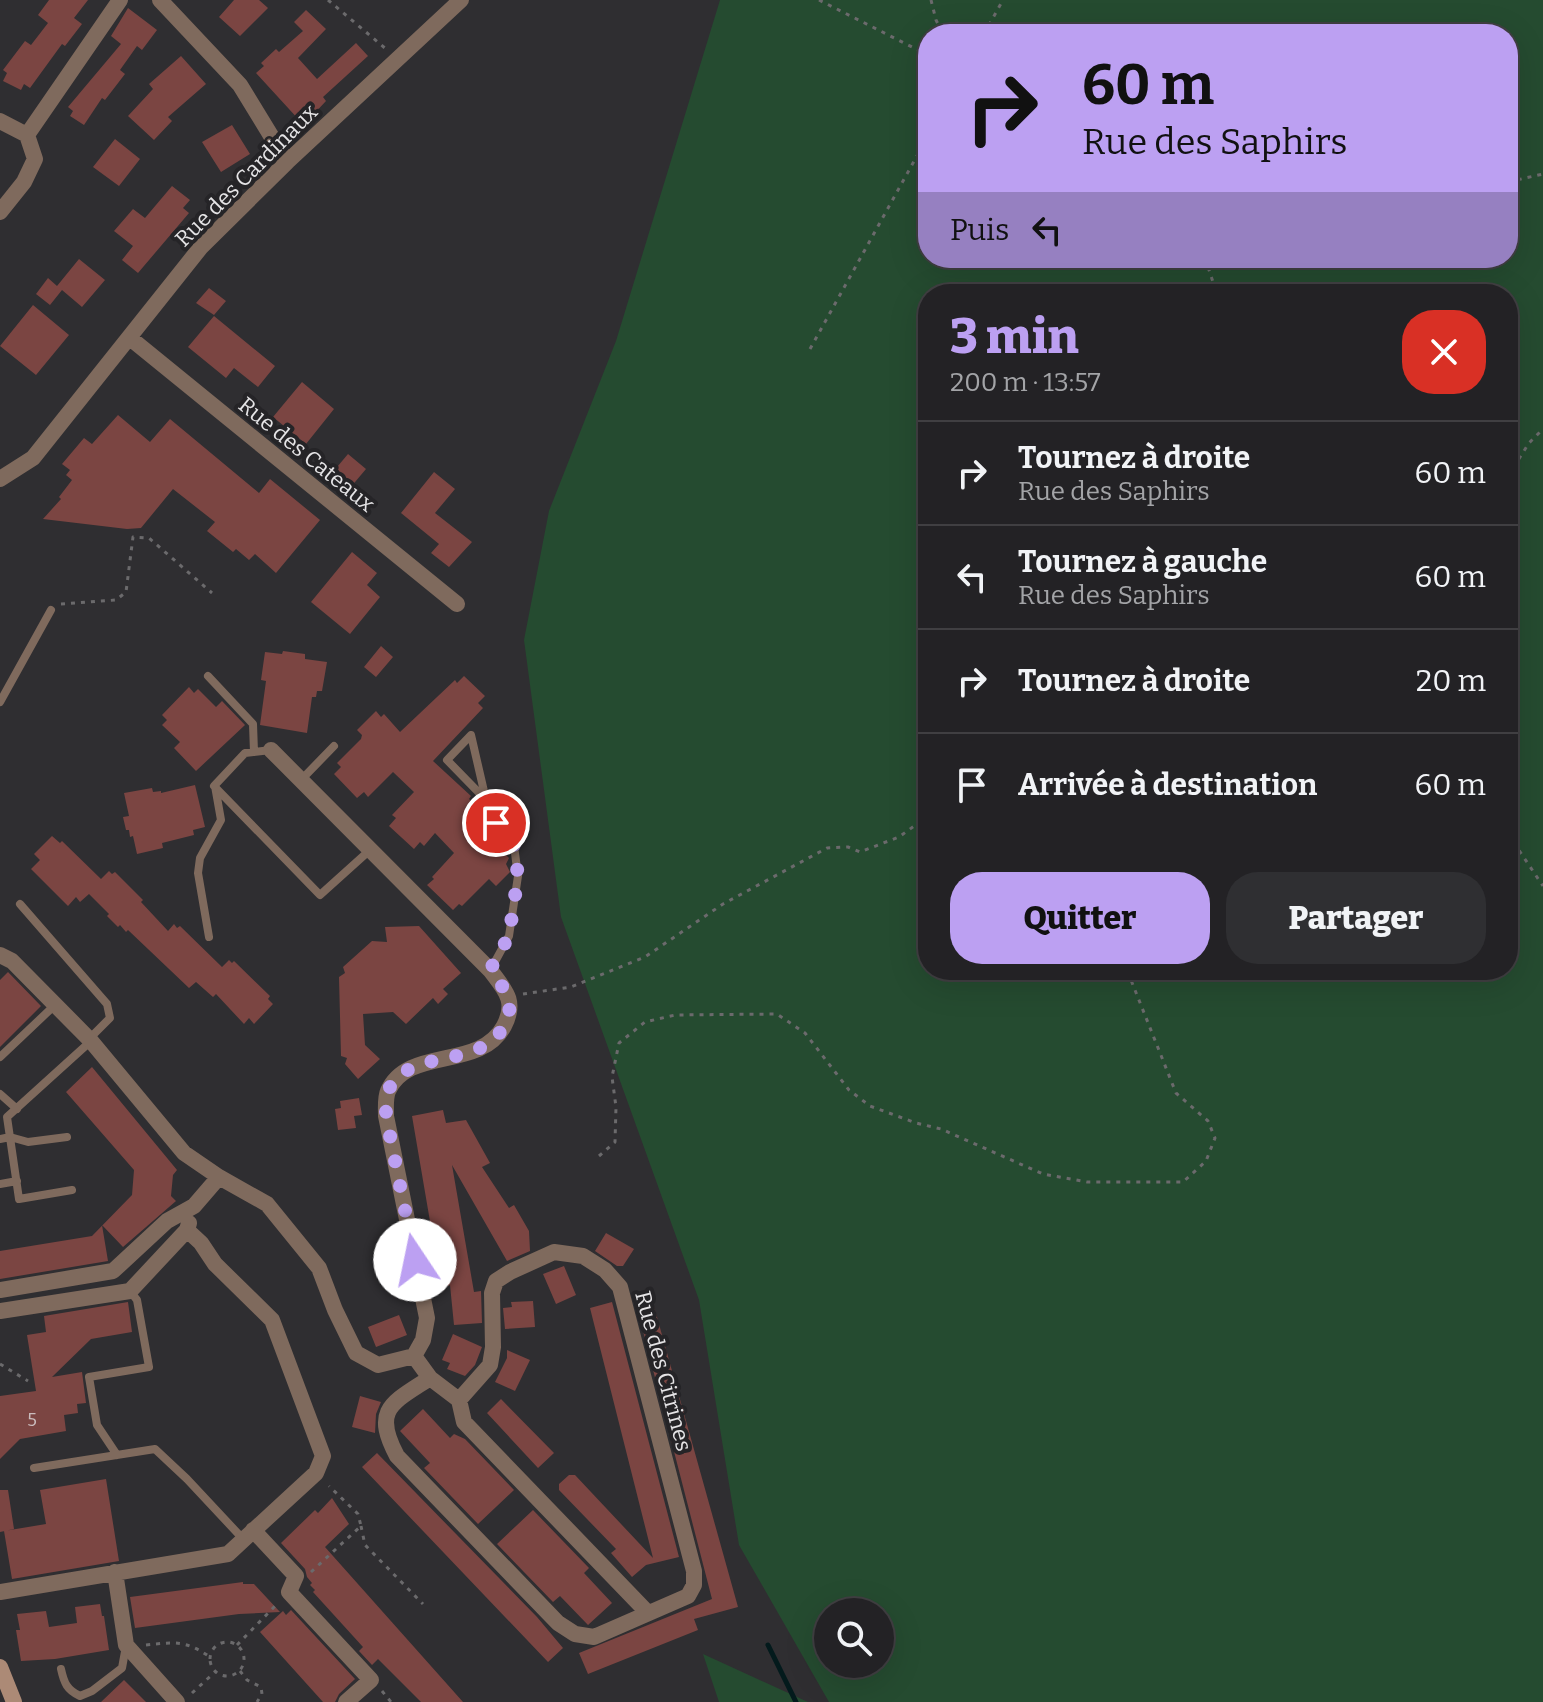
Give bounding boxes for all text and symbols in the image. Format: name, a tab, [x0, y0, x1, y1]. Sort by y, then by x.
text: 60 m	[1082, 52, 1214, 119]
icon: right	[950, 56, 1054, 160]
street label: Rue des Cardinaux	[169, 98, 323, 252]
text: Rue des Saphirs	[1082, 120, 1347, 164]
icon: left	[1025, 208, 1069, 252]
text: Puis	[950, 212, 1009, 248]
text: 3 min	[950, 308, 1079, 366]
button: close	[1402, 310, 1486, 394]
text: 200 m · 13:57	[950, 367, 1101, 398]
street label: Rue des Cateaux	[233, 391, 380, 518]
text: Tournez à droite	[1018, 440, 1250, 476]
icon: right	[950, 451, 994, 495]
text: 60 m	[1415, 455, 1486, 491]
text: Rue des Saphirs	[1018, 476, 1210, 507]
text: Tournez à gauche	[1018, 544, 1267, 580]
icon: left	[950, 555, 994, 599]
text: 60 m	[1415, 559, 1486, 595]
text: Rue des Saphirs	[1018, 580, 1210, 611]
icon: right	[950, 659, 994, 703]
text: Tournez à droite	[1018, 663, 1250, 699]
text: 20 m	[1416, 663, 1486, 699]
icon: arrive	[950, 763, 994, 807]
text: Arrivée à destination	[1018, 767, 1317, 803]
text: 60 m	[1415, 767, 1486, 803]
pin	[462, 789, 530, 857]
icon: arrive	[474, 801, 518, 845]
button: Quitter	[950, 872, 1210, 964]
button: Partager	[1226, 872, 1486, 964]
position arrow	[373, 1218, 457, 1302]
street label: Rue des Citrines	[629, 1288, 698, 1454]
house number: 5	[27, 1409, 37, 1431]
map controls	[814, 1598, 894, 1678]
button: search	[814, 1598, 894, 1678]

